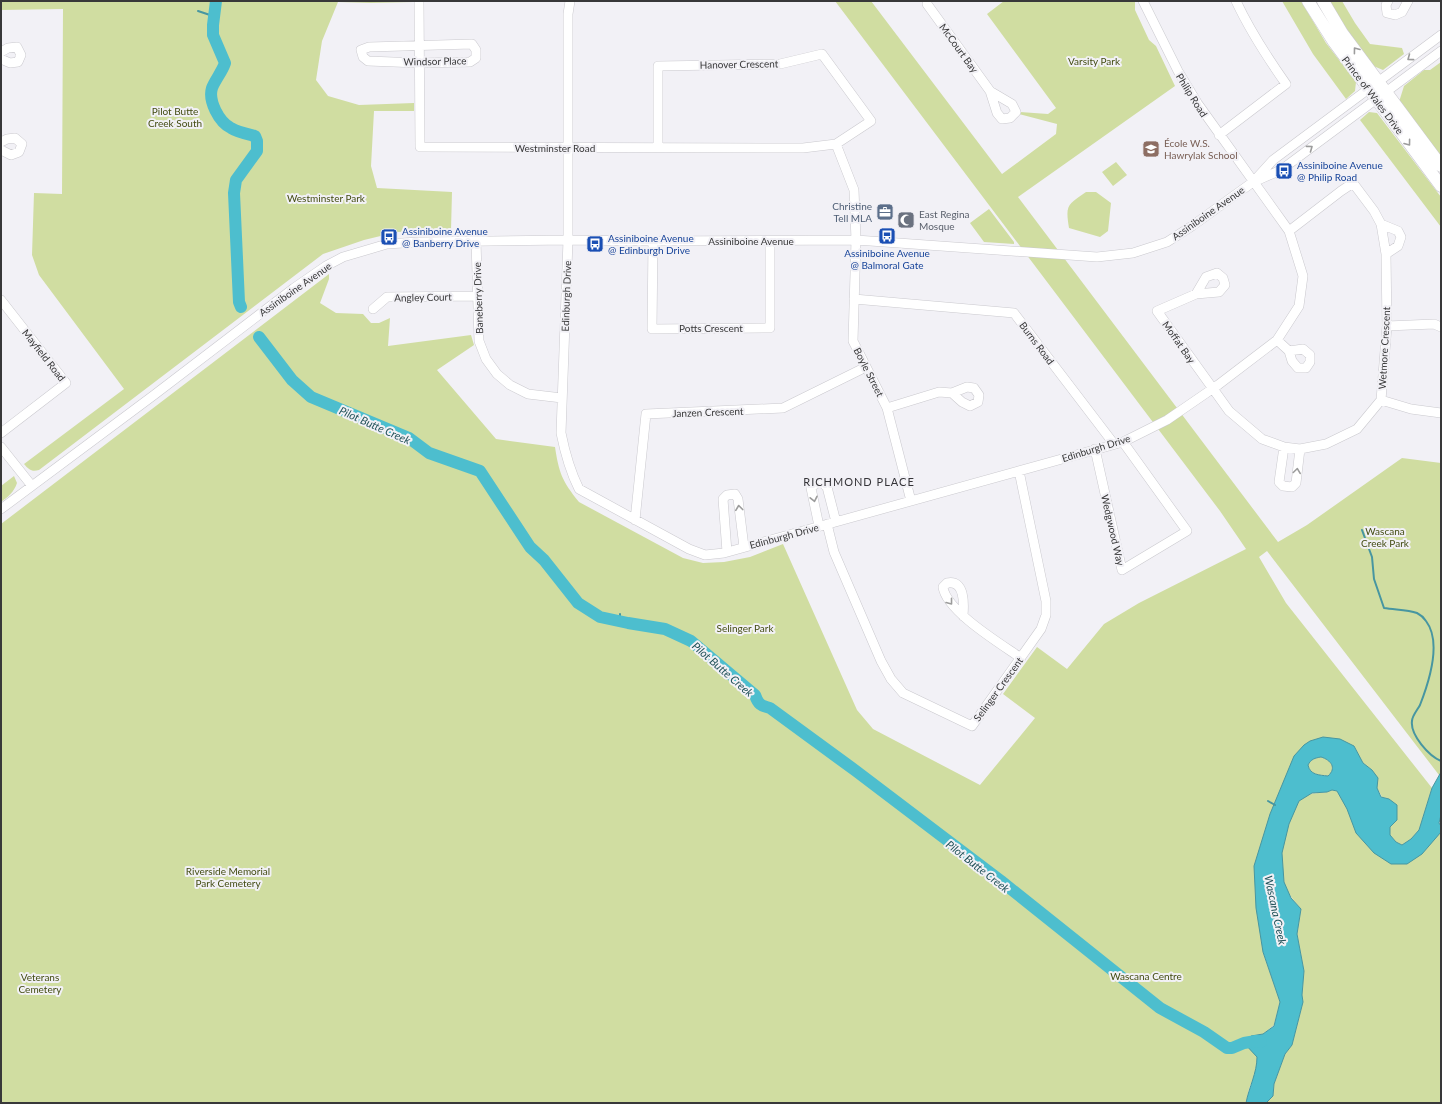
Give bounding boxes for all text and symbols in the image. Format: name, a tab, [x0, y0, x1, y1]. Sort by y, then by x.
street label: McCourt Bay	[937, 21, 981, 76]
one-way arrow	[1353, 48, 1360, 55]
street label: Windsor Place	[403, 54, 467, 68]
street label: Prince of Wales Drive	[1340, 54, 1406, 136]
one-way arrow	[1407, 54, 1414, 61]
park label: Varsity Park	[1068, 55, 1121, 67]
street label: Hanover Crescent	[700, 57, 779, 71]
street label: Philip Road	[1174, 71, 1210, 119]
park label: Pilot Butte Creek South	[148, 105, 202, 129]
place label: École W.S. Hawrylak School	[1164, 137, 1238, 161]
one-way arrow	[1404, 138, 1411, 145]
school or university icon: École W.S. Hawrylak School	[1141, 139, 1161, 159]
street label: Westminster Road	[515, 142, 595, 154]
one-way arrow	[1306, 146, 1313, 153]
place label: Assiniboine Avenue @ Philip Road	[1297, 159, 1383, 183]
bus stop icon: Assiniboine Avenue @ Philip Road	[1274, 161, 1294, 181]
street label: Assiniboine Avenue	[1169, 184, 1247, 242]
park label: Westminster Park	[287, 192, 366, 204]
place label: Christine Tell MLA	[832, 200, 872, 224]
office icon: Christine Tell MLA	[875, 202, 895, 222]
place label: East Regina Mosque	[919, 208, 970, 232]
mosque icon: East Regina Mosque	[896, 210, 916, 230]
place label: Assiniboine Avenue @ Banberry Drive	[402, 225, 488, 249]
bus stop icon: Assiniboine Avenue @ Balmoral Gate	[877, 226, 897, 246]
bus stop icon: Assiniboine Avenue @ Banberry Drive	[379, 227, 399, 247]
place label: Assiniboine Avenue @ Edinburgh Drive	[608, 232, 694, 256]
bus stop icon: Assiniboine Avenue @ Edinburgh Drive	[585, 234, 605, 254]
street label: Assiniboine Avenue	[708, 235, 794, 247]
place label: Assiniboine Avenue @ Balmoral Gate	[844, 247, 930, 271]
street label: Assiniboine Avenue	[256, 260, 334, 318]
street label: Edinburgh Drive	[559, 260, 573, 332]
street label: Baneberry Drive	[471, 262, 485, 334]
street label: Angley Court	[394, 290, 452, 304]
street label: Wetmore Crescent	[1376, 306, 1392, 390]
street label: Burns Road	[1017, 319, 1057, 367]
street label: Moffat Bay	[1160, 319, 1198, 366]
street label: Potts Crescent	[679, 322, 743, 334]
street label: Mayfield Road	[20, 327, 68, 383]
street label: Boyle Street	[851, 345, 887, 399]
water label: Pilot Butte Creek	[337, 403, 413, 447]
street label: Janzen Crescent	[672, 405, 744, 419]
street label: Edinburgh Drive	[1060, 432, 1132, 464]
one-way arrow	[1292, 468, 1301, 475]
district label: RICHMOND PLACE	[803, 475, 915, 488]
street label: Wedgwood Way	[1099, 493, 1127, 568]
one-way arrow	[809, 496, 817, 502]
one-way arrow	[735, 505, 744, 511]
street label: Edinburgh Drive	[748, 521, 820, 551]
park label: Wascana Creek Park	[1361, 525, 1410, 549]
one-way arrow	[945, 597, 952, 604]
park label: Selinger Park	[717, 622, 774, 634]
water label: Pilot Butte Creek	[690, 639, 757, 700]
street label: Selinger Crescent	[971, 654, 1025, 723]
water label: Pilot Butte Creek	[944, 837, 1013, 895]
park label: Riverside Memorial Park Cemetery	[186, 865, 270, 889]
water label: Wascana Creek	[1262, 874, 1290, 947]
park label: Wascana Centre	[1110, 970, 1182, 982]
park label: Veterans Cemetery	[19, 971, 62, 995]

